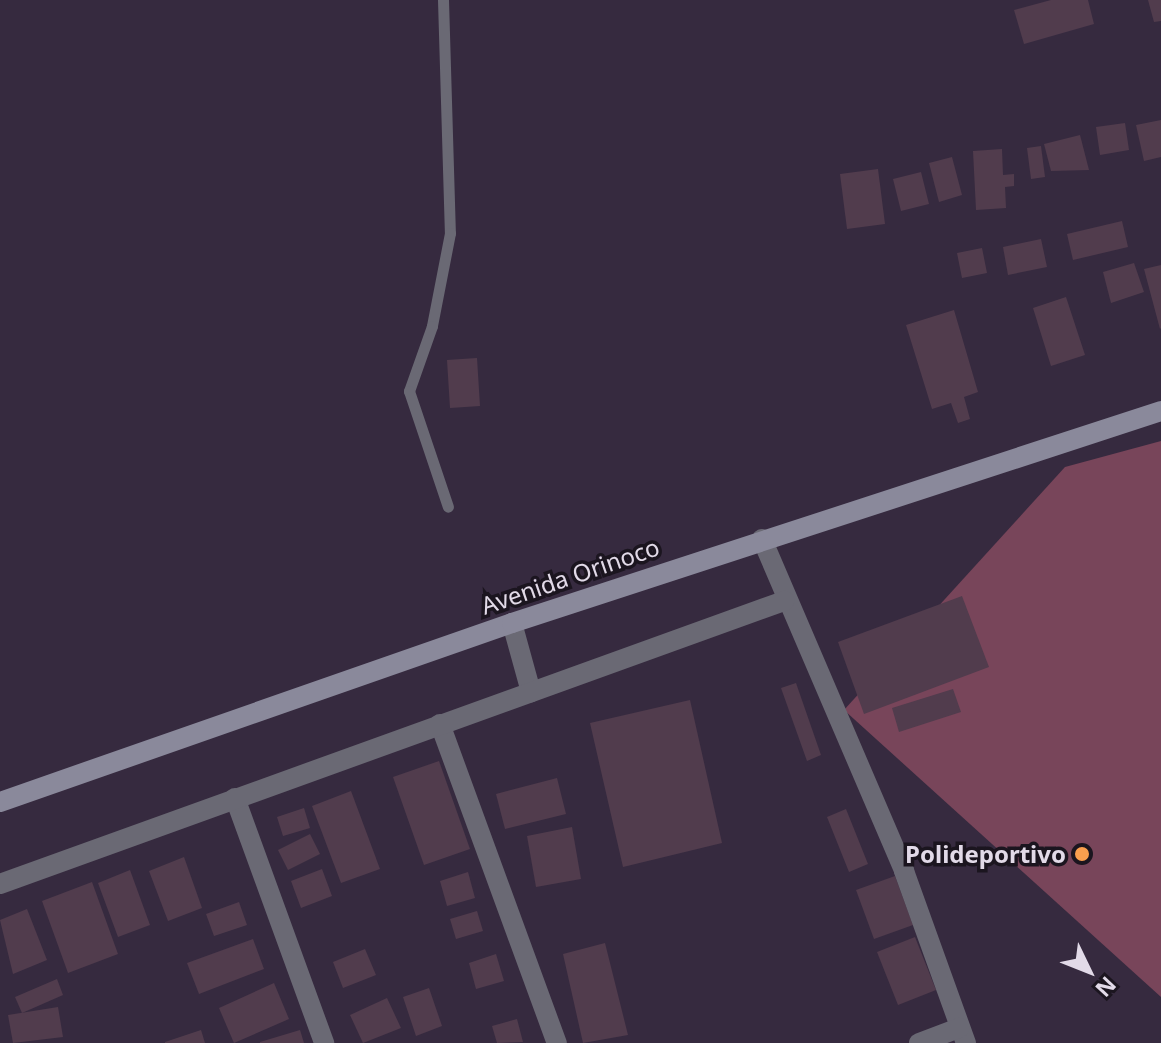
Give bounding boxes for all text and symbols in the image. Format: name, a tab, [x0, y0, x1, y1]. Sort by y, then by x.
street label: Avenida Orinoco	[477, 532, 663, 620]
place label: Polideportivo	[905, 840, 1066, 868]
marker: Polideportivo	[1073, 845, 1091, 863]
north arrow	[1049, 931, 1129, 1011]
text: N	[1089, 971, 1124, 1004]

